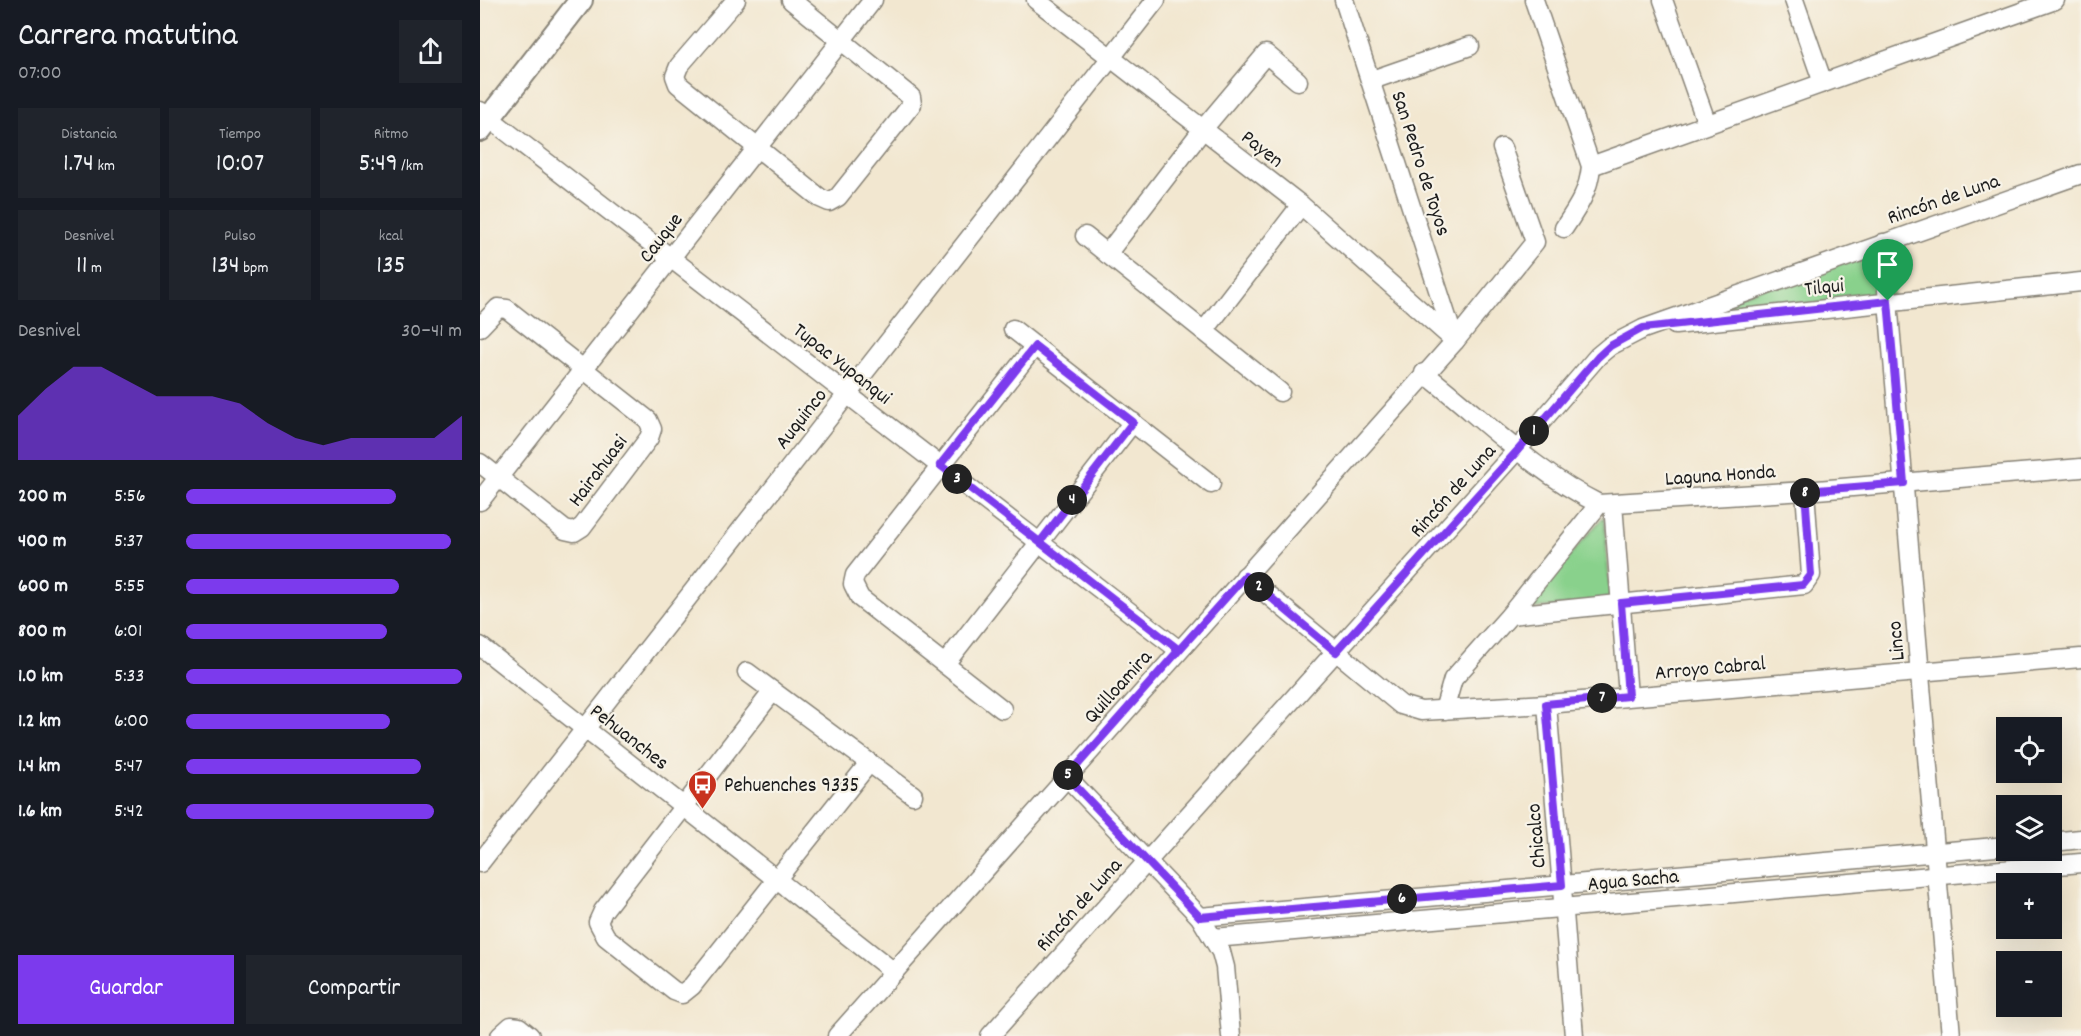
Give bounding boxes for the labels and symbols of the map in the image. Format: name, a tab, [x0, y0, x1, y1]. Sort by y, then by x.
street label: San Pedro de Toyos	[1382, 88, 1457, 240]
street label: Payen	[1233, 124, 1289, 177]
street label: Rincón de Luna	[1884, 167, 2005, 234]
street label: Cauque	[633, 207, 692, 271]
pin	[1862, 239, 1913, 301]
street label: Tilqui	[1803, 272, 1846, 306]
street label: Tupac Yupanqui	[785, 317, 897, 414]
street label: Auquinco	[769, 383, 836, 457]
pin: 1	[1519, 416, 1549, 446]
street label: Hairahuasi	[562, 429, 637, 514]
street label: Rincón de Luna	[1404, 438, 1505, 546]
street label: Laguna Honda	[1664, 458, 1778, 496]
pin: 3	[942, 464, 972, 494]
pin: 8	[1790, 478, 1820, 508]
pin: 4	[1057, 485, 1087, 515]
pin: 2	[1244, 572, 1274, 602]
street label: Linco	[1881, 620, 1915, 662]
street label: Quilloamira	[1078, 644, 1161, 732]
street label: Arroyo Cabral	[1654, 650, 1767, 690]
pin: 7	[1587, 683, 1617, 713]
street label: Pehuanches	[582, 698, 674, 779]
pin: 5	[1053, 760, 1083, 790]
bus stop icon: Pehuenches 9335	[687, 768, 719, 810]
place label: Pehuenches 9335	[724, 772, 859, 802]
street label: Chicalco	[1520, 802, 1556, 869]
street label: Rincón de Luna	[1030, 852, 1131, 960]
street label: Agua Sacha	[1586, 863, 1681, 901]
pin: 6	[1387, 884, 1417, 914]

